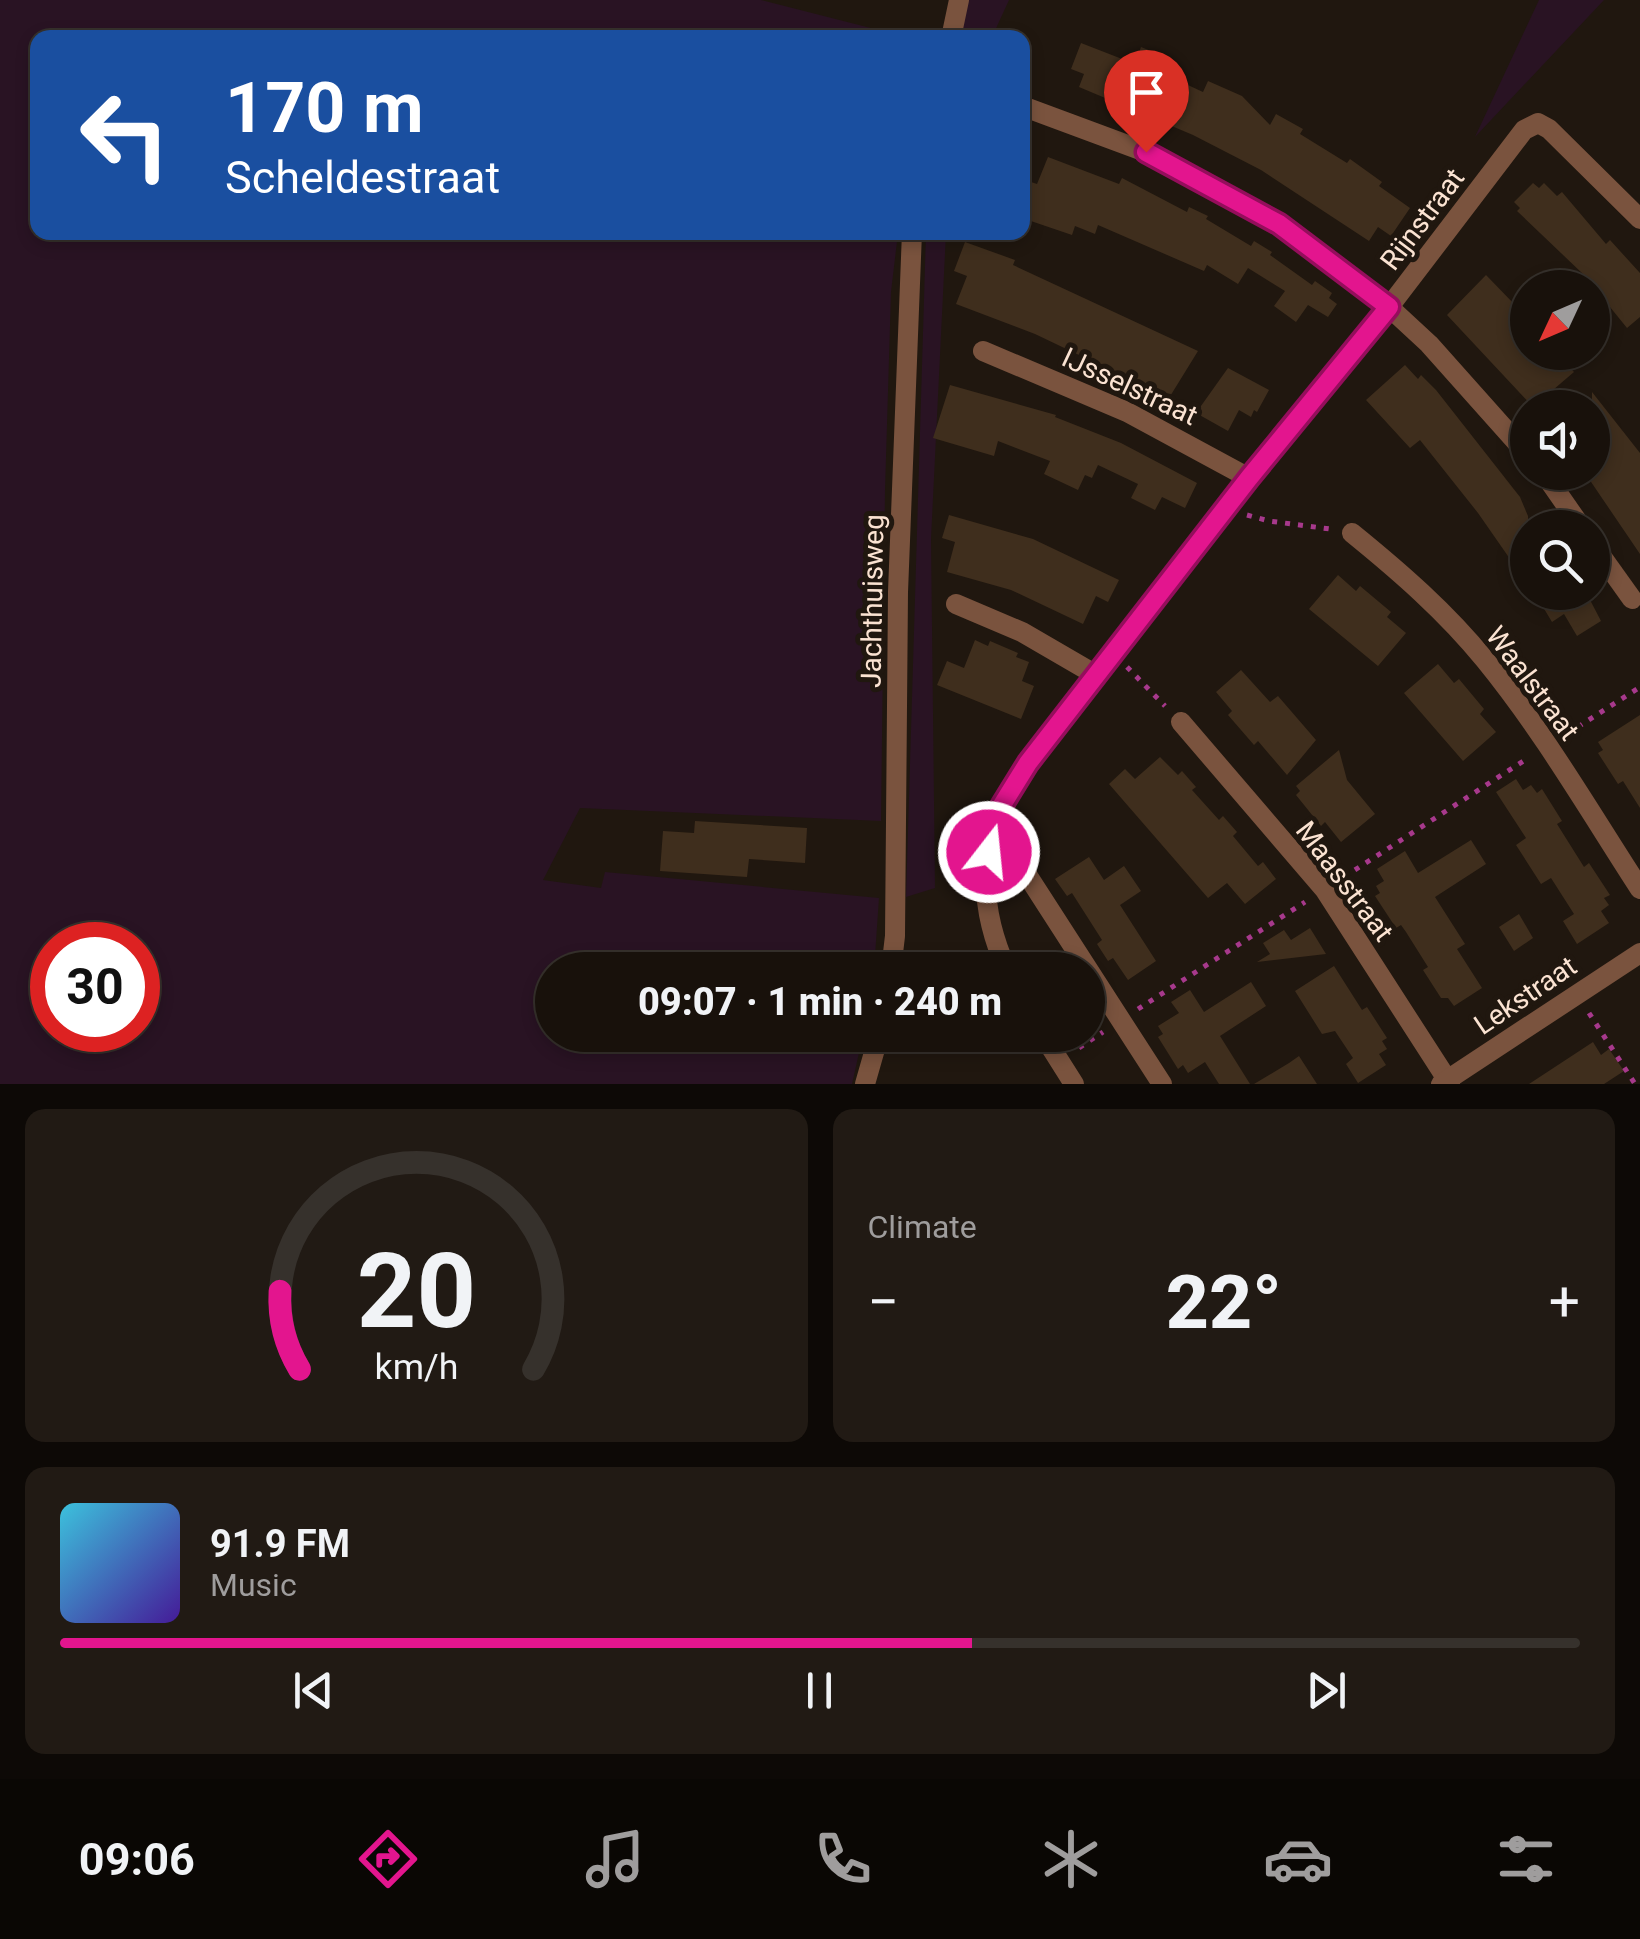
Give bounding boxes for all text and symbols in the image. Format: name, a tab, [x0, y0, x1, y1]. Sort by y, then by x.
pin	[1104, 50, 1189, 153]
icon: arrive	[1119, 65, 1174, 120]
text: 170 m	[225, 67, 424, 149]
icon: left	[60, 70, 190, 200]
text: Scheldestraat	[225, 151, 500, 204]
street label: Rijnstraat	[1374, 162, 1471, 277]
north arrow	[1510, 270, 1610, 370]
map controls	[1510, 270, 1610, 610]
street label: IJsselstraat	[1057, 341, 1203, 432]
button: sound	[1510, 390, 1610, 490]
button: search	[1510, 510, 1610, 610]
street label: Jachthuisweg	[854, 514, 891, 688]
street label: Waalstraat	[1479, 620, 1586, 747]
position arrow	[937, 800, 1041, 904]
street label: Maasstraat	[1289, 815, 1400, 948]
speed limit sign: 30	[30, 922, 160, 1052]
street label: Lekstraat	[1468, 949, 1583, 1042]
text: 09:07 · 1 min · 240 m	[638, 980, 1002, 1024]
text: Climate	[868, 1208, 977, 1246]
text: 20	[357, 1231, 476, 1352]
text: 22°	[1166, 1258, 1282, 1346]
text: −	[868, 1270, 899, 1334]
text: +	[1549, 1270, 1580, 1334]
text: km/h	[374, 1346, 458, 1388]
text: 91.9 FM	[210, 1522, 350, 1566]
text: Music	[210, 1566, 297, 1604]
icon: previous	[286, 1663, 341, 1718]
icon: pause	[792, 1663, 847, 1718]
icon: next	[1299, 1663, 1354, 1718]
icon: directions	[353, 1824, 423, 1894]
icon: music	[580, 1824, 650, 1894]
icon: phone	[808, 1824, 878, 1894]
icon: climate	[1036, 1824, 1106, 1894]
icon: car	[1263, 1824, 1333, 1894]
icon: filters	[1491, 1824, 1561, 1894]
text: 09:06	[79, 1833, 195, 1886]

